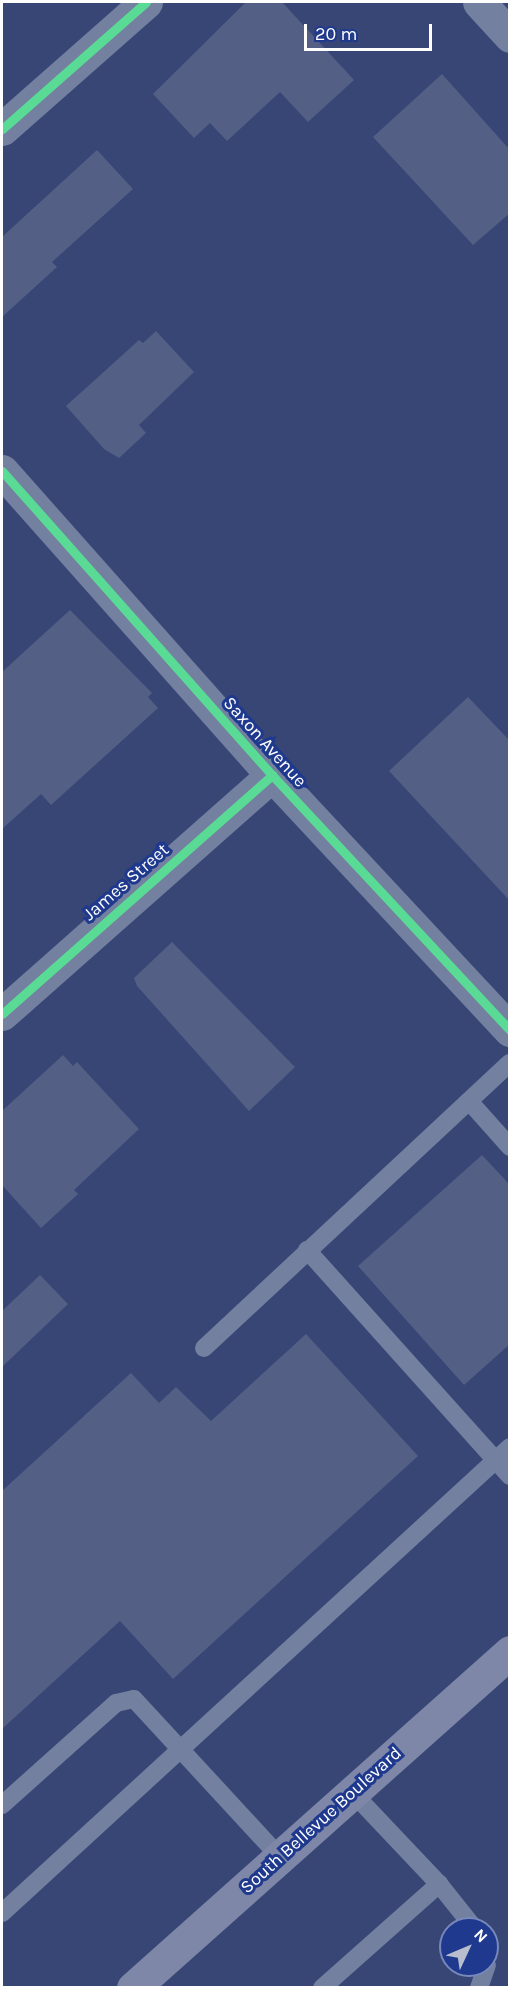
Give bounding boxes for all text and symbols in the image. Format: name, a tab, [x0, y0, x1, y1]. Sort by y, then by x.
scale bar	[307, 12, 434, 50]
text: 20 m	[315, 23, 357, 45]
street label: Saxon Avenue	[219, 692, 311, 792]
street label: James Street	[79, 839, 173, 925]
street label: South Bellevue Boulevard	[236, 1742, 406, 1898]
north arrow	[439, 1917, 499, 1977]
text: N	[470, 1925, 492, 1946]

